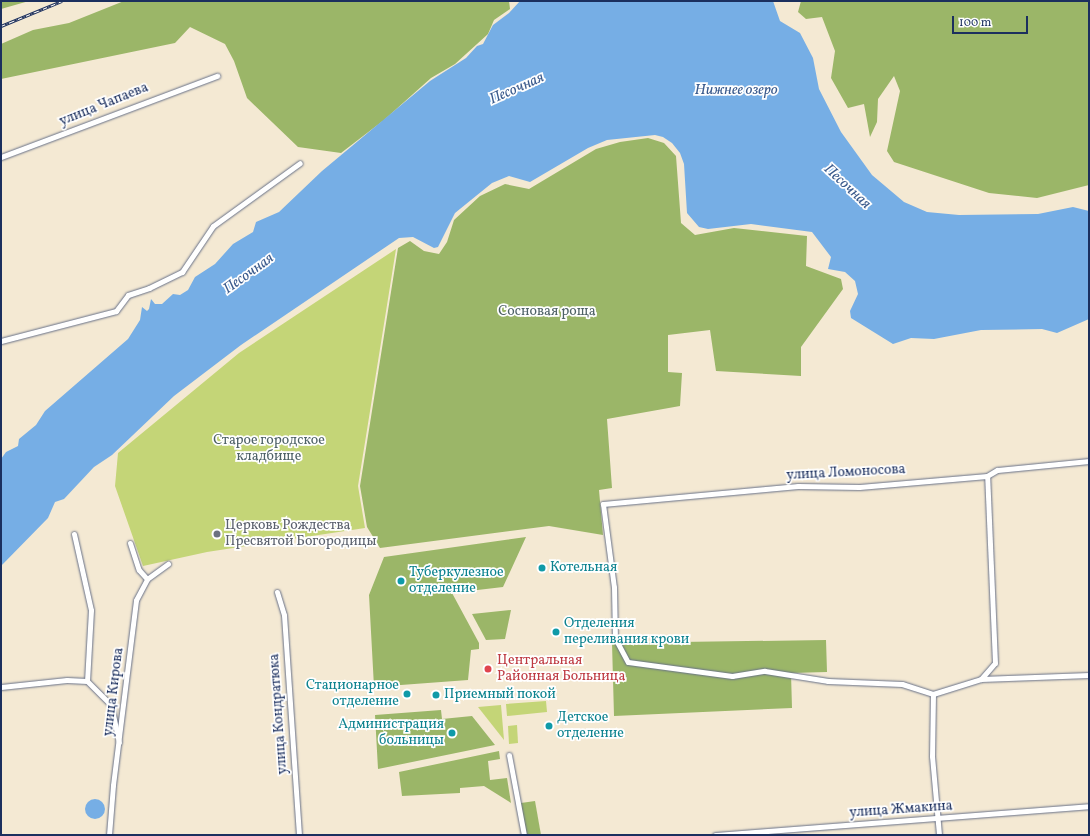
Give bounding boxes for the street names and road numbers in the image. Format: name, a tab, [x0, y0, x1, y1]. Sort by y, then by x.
street label: улица Чапаева	[57, 80, 151, 130]
street label: улица Ломоносова	[786, 461, 906, 485]
street label: улица Кирова	[100, 647, 128, 737]
street label: улица Кондратюка	[266, 653, 292, 775]
street label: улица Жмакина	[849, 798, 953, 822]

